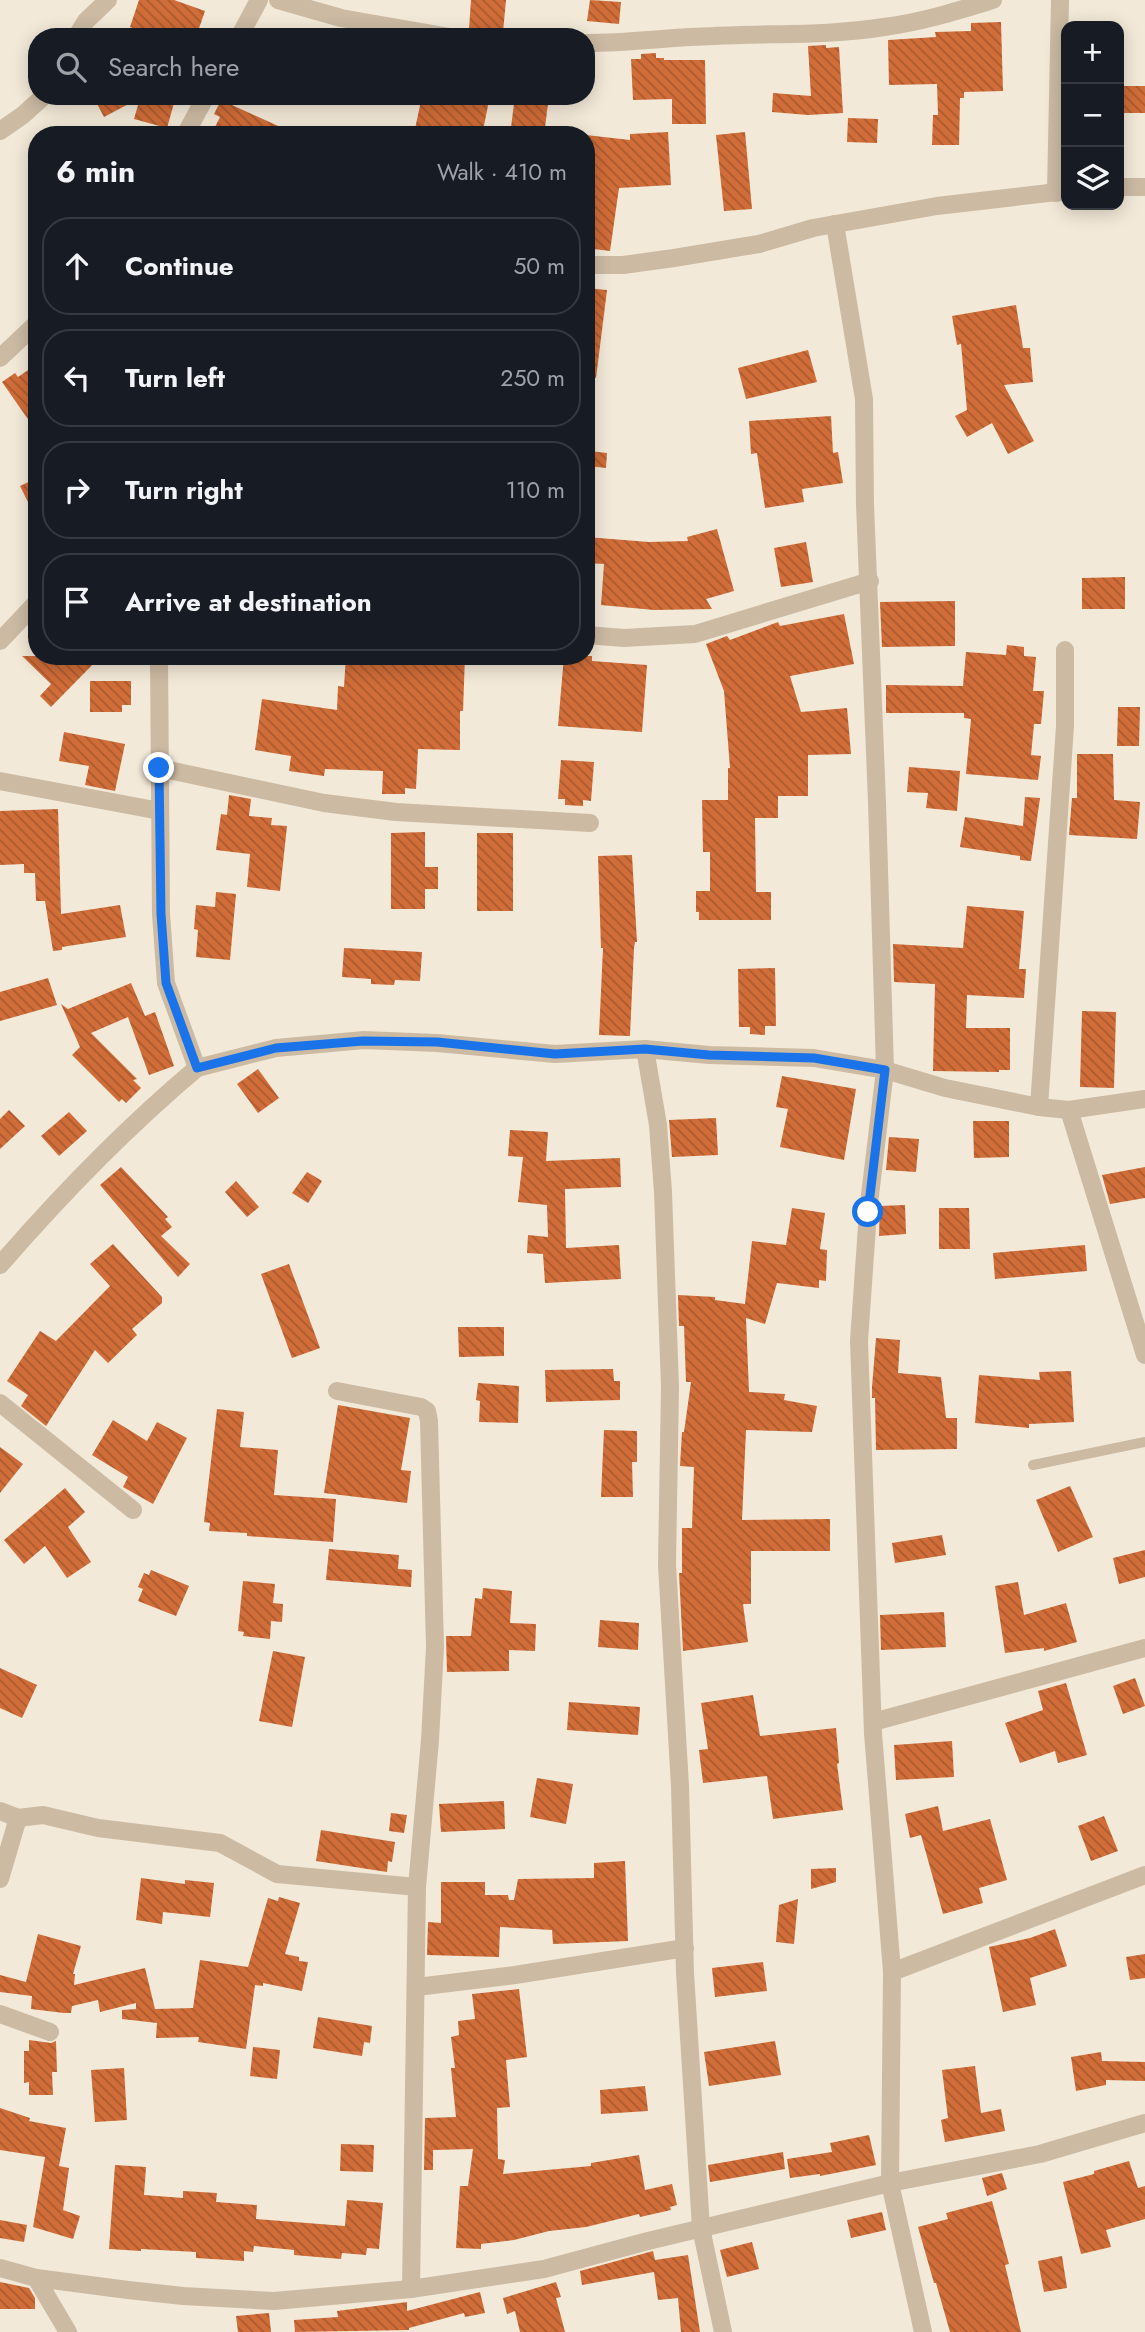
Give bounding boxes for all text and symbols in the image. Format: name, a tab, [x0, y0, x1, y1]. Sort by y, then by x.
map controls	[1061, 21, 1124, 210]
button: +	[1061, 21, 1124, 84]
search box	[28, 28, 595, 105]
icon: search	[52, 48, 90, 86]
text: Search here	[108, 48, 240, 86]
button: −	[1061, 84, 1124, 147]
button: layers	[1061, 147, 1124, 210]
text: 6 min	[56, 150, 135, 193]
text: Walk · 410 m	[437, 155, 567, 189]
icon: ahead	[58, 247, 96, 285]
text: Continue	[125, 247, 234, 285]
text: 50 m	[513, 249, 565, 283]
icon: left	[58, 359, 96, 397]
text: Turn left	[125, 359, 225, 397]
text: 250 m	[500, 361, 565, 395]
icon: right	[58, 471, 96, 509]
text: Turn right	[125, 471, 243, 509]
text: 110 m	[506, 473, 565, 507]
icon: arrive	[58, 583, 96, 621]
text: Arrive at destination	[125, 583, 372, 621]
route end	[143, 752, 174, 783]
route start	[852, 1196, 883, 1227]

